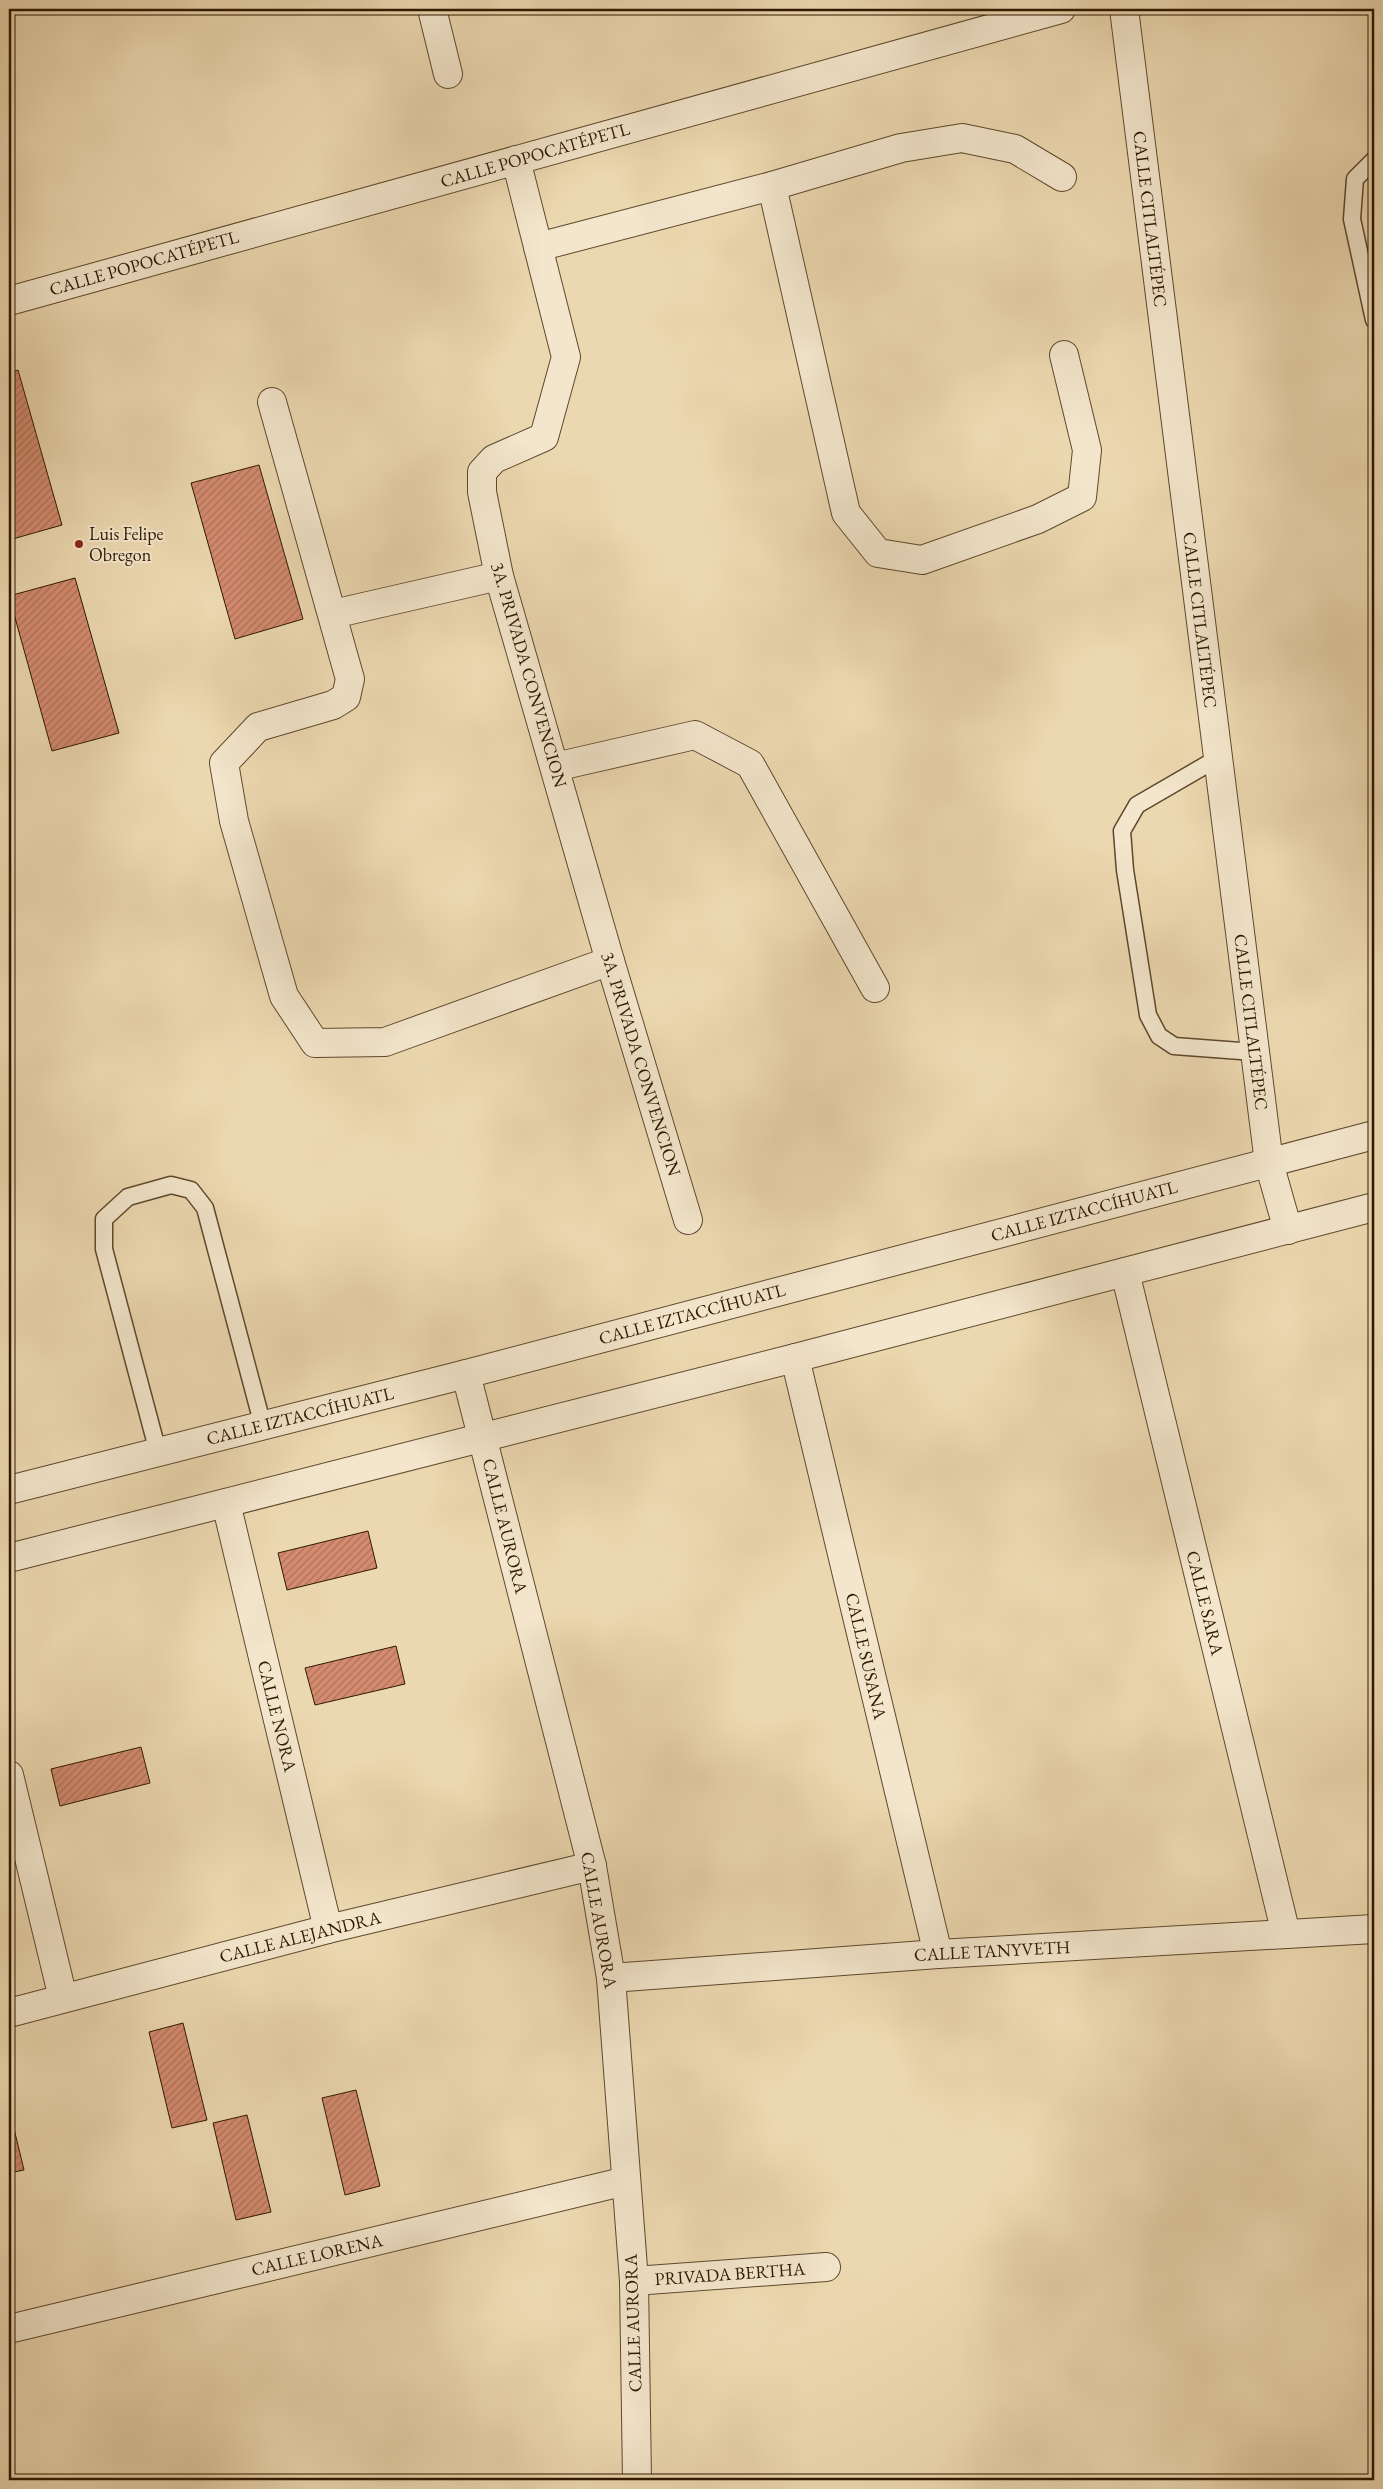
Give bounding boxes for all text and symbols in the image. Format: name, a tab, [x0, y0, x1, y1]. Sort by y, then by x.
street label: CALLE POPOCATÉPETL	[438, 116, 633, 193]
street label: CALLE CITLALTÉPEC	[1128, 130, 1173, 308]
street label: CALLE POPOCATÉPETL	[47, 224, 242, 301]
place label: Luis Felipe Obregon	[89, 522, 164, 566]
street label: CALLE CITLALTÉPEC	[1178, 531, 1223, 709]
marker: Luis Felipe Obregon	[73, 538, 85, 550]
street label: 3A. PRIVADA CONVENCION	[486, 560, 573, 791]
street label: CALLE CITLALTÉPEC	[1229, 933, 1274, 1111]
street label: 3A. PRIVADA CONVENCION	[596, 949, 687, 1179]
street label: CALLE IZTACCÍHUATL	[988, 1174, 1180, 1247]
street label: CALLE IZTACCÍHUATL	[596, 1277, 788, 1350]
street label: CALLE IZTACCÍHUATL	[204, 1381, 396, 1450]
street label: CALLE AURORA	[478, 1456, 534, 1596]
street label: CALLE SARA	[1181, 1548, 1230, 1658]
street label: CALLE SUSANA	[841, 1590, 892, 1722]
street label: CALLE NORA	[253, 1658, 303, 1774]
street label: CALLE AURORA	[576, 1850, 623, 1991]
street label: CALLE ALEJANDRA	[217, 1905, 384, 1968]
street label: CALLE TANYVETH	[913, 1935, 1071, 1966]
street label: CALLE LORENA	[249, 2228, 385, 2281]
street label: CALLE AURORA	[619, 2253, 646, 2393]
street label: PRIVADA BERTHA	[654, 2257, 807, 2290]

